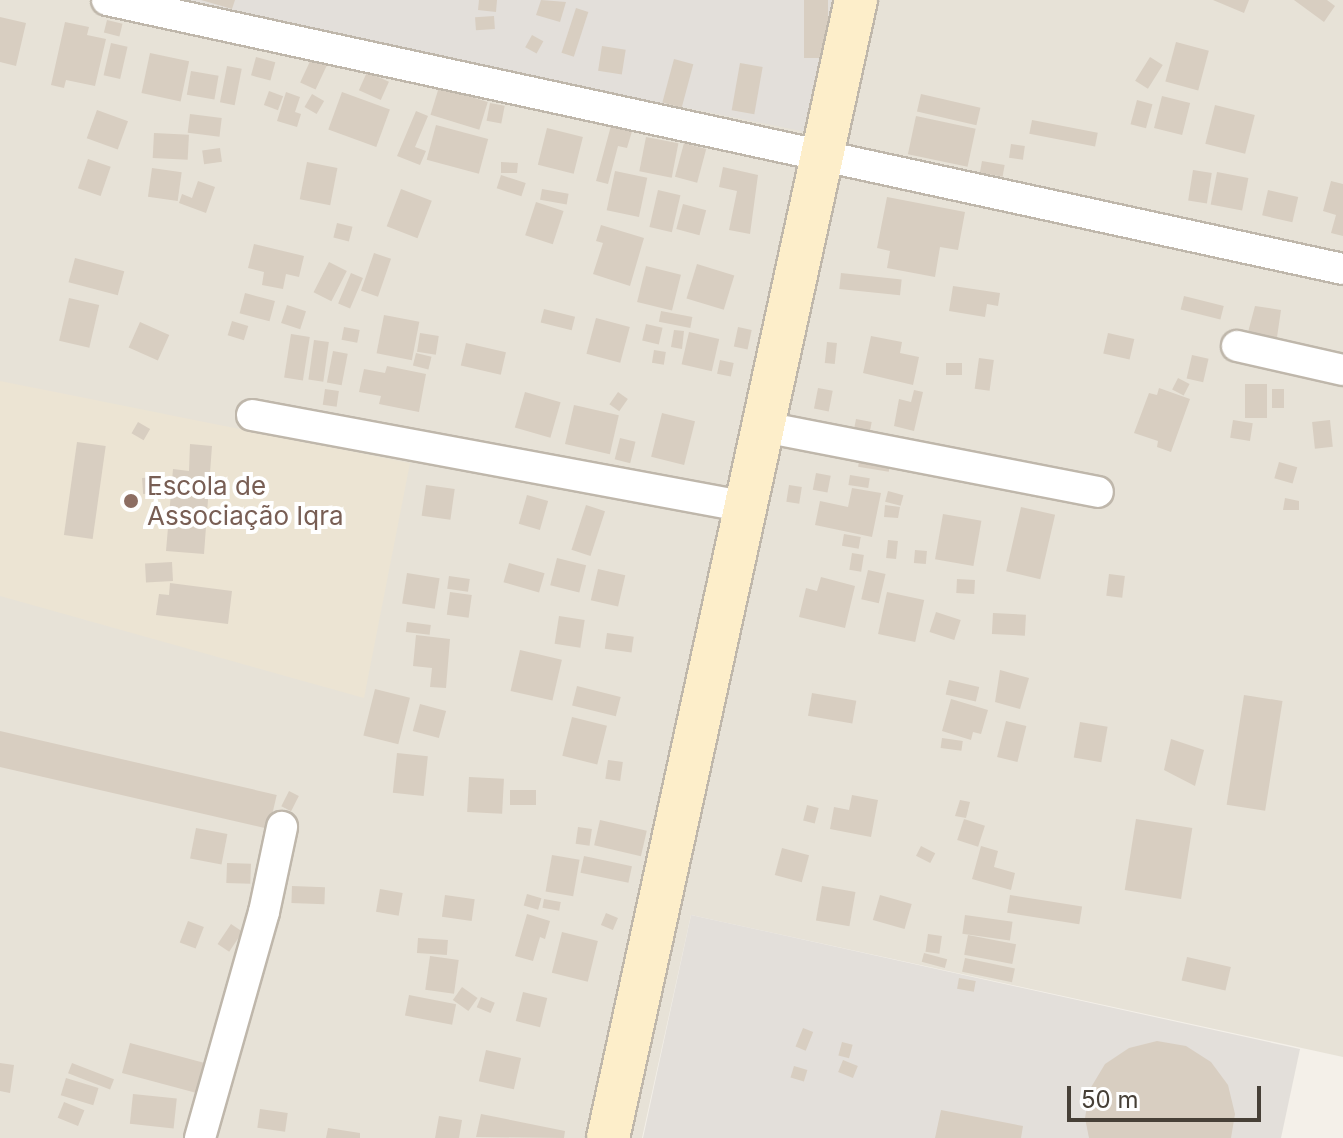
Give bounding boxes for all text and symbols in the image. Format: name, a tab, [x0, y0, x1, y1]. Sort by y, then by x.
place label: Escola de Associação Iqra	[147, 470, 344, 532]
marker: Escola de Associação Iqra	[122, 492, 140, 510]
scale bar	[1071, 1070, 1265, 1120]
text: 50 m	[1081, 1085, 1139, 1114]

